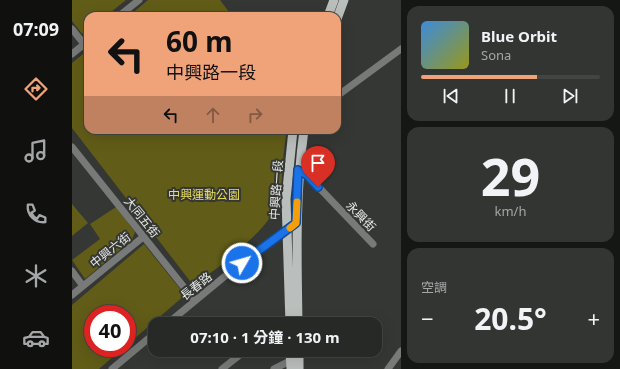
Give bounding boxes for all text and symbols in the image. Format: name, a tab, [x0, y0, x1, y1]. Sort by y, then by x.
text: 07:09	[13, 17, 59, 41]
text: 60 m	[166, 22, 233, 60]
text: Blue Orbit	[481, 26, 557, 46]
icon: left	[100, 28, 152, 80]
text: Sona	[481, 46, 511, 64]
text: 中興路一段	[166, 60, 256, 84]
icon: directions	[22, 75, 50, 103]
icon: previous	[440, 85, 462, 107]
icon: pause	[499, 85, 521, 107]
icon: next	[559, 85, 581, 107]
icon: left	[160, 104, 182, 126]
icon: ahead	[202, 104, 224, 126]
icon: right	[244, 104, 266, 126]
icon: music	[22, 137, 50, 165]
text: 29	[481, 140, 540, 211]
pin	[301, 146, 335, 187]
icon: arrive	[307, 152, 329, 174]
street label: 中興路一段	[265, 159, 287, 221]
park label: 中興運動公園	[168, 186, 240, 203]
street label: 大同五街	[120, 193, 164, 241]
street label: 永興街	[342, 197, 380, 235]
icon: phone	[22, 200, 50, 228]
text: km/h	[495, 202, 526, 220]
street label: 中興六街	[86, 228, 134, 272]
position arrow	[221, 242, 263, 284]
icon: climate	[22, 262, 50, 290]
street label: 長春路	[177, 268, 215, 304]
text: 空調	[421, 278, 447, 296]
text: 20.5°	[474, 298, 547, 339]
text: −	[421, 303, 434, 333]
text: +	[587, 303, 600, 333]
speed limit sign: 40	[84, 305, 136, 357]
icon: car	[22, 324, 50, 352]
text: 07:10 · 1 分鐘 · 130 m	[190, 327, 340, 347]

